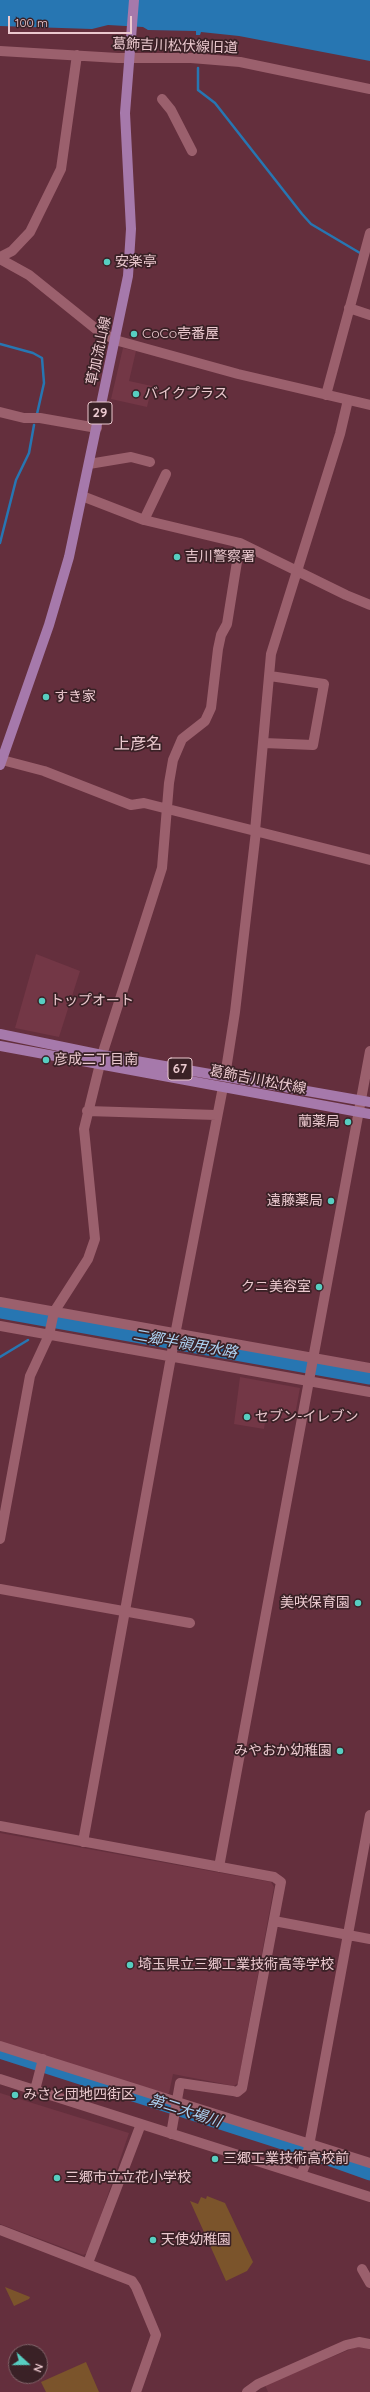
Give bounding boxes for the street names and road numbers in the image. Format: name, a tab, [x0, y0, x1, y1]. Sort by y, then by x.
street label: 葛飾吉川松伏線旧道	[112, 35, 238, 57]
street label: 草加流山線	[84, 315, 114, 387]
road number: 29	[88, 402, 112, 424]
road number: 67	[168, 1058, 192, 1080]
street label: 葛飾吉川松伏線	[208, 1062, 308, 1098]

